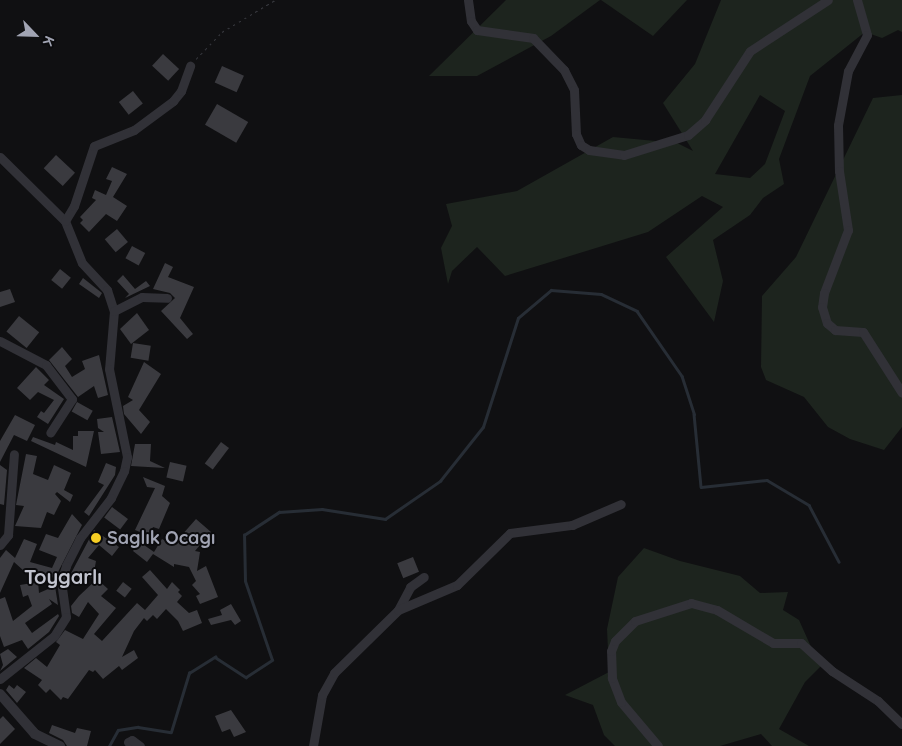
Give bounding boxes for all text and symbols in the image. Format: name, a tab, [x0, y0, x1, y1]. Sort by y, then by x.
north arrow	[10, 10, 60, 60]
text: K	[39, 33, 59, 49]
place label: Saglık Ocagı	[107, 527, 215, 549]
marker: Saglık Ocagı	[89, 531, 103, 545]
district label: Toygarlı	[24, 564, 102, 588]

